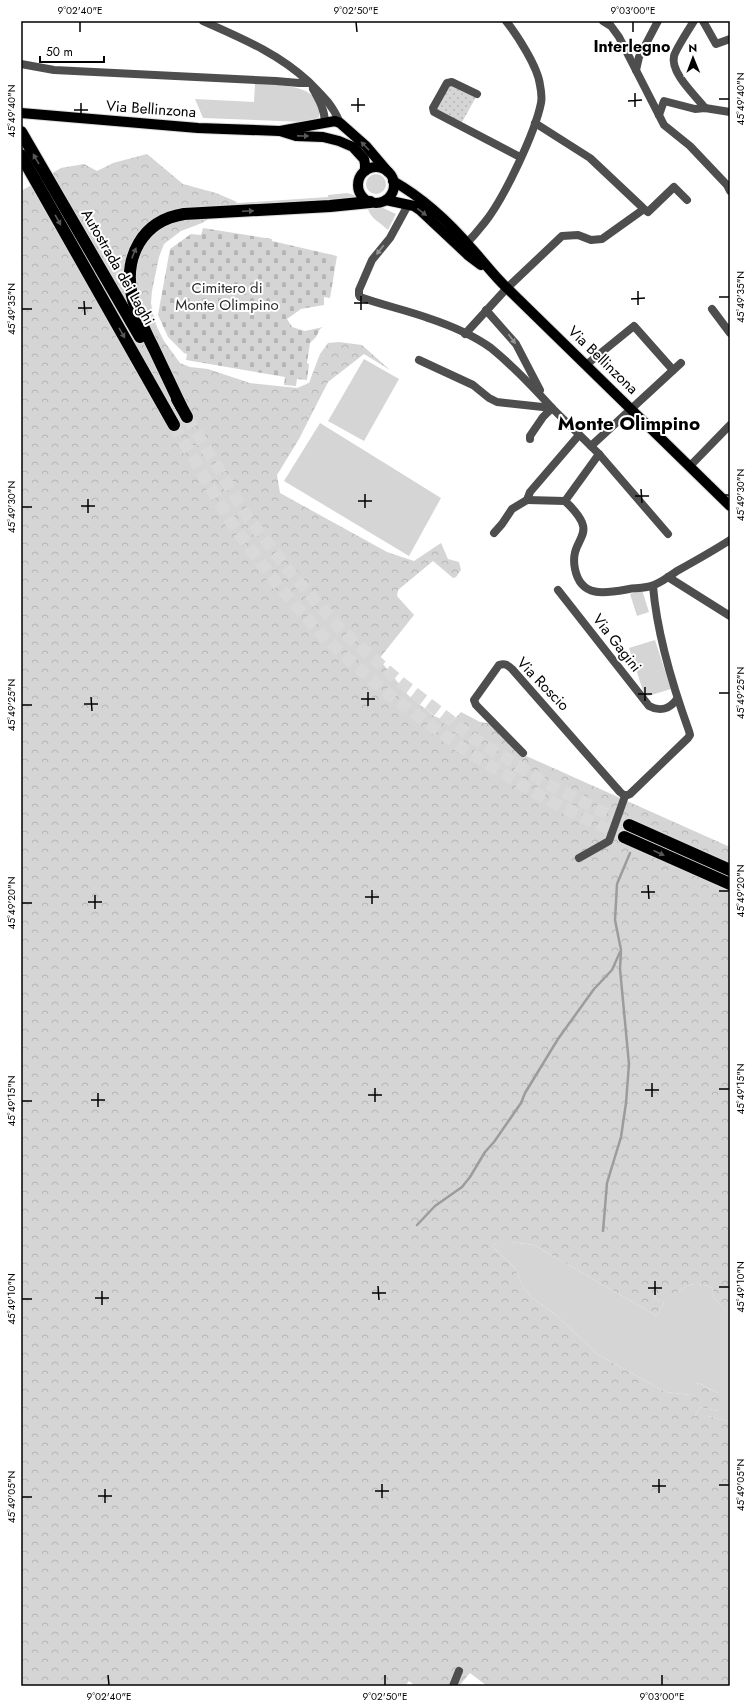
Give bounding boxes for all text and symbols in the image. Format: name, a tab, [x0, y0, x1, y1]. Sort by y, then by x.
text: 9°02'40"E	[57, 3, 103, 18]
text: 9°02'50"E	[334, 3, 378, 18]
text: 9°03'00"E	[611, 3, 656, 18]
district label: Interlegno	[593, 35, 671, 58]
scale bar	[40, 38, 104, 64]
north arrow	[673, 38, 713, 78]
text: N	[688, 40, 697, 56]
text: 50 m	[46, 43, 73, 61]
text: 45°49'40"N	[733, 73, 748, 125]
text: 45°49'40"N	[4, 85, 19, 137]
street label: Via Bellinzona	[105, 95, 197, 123]
one-way arrow	[297, 133, 310, 139]
one-way arrow	[360, 141, 370, 151]
one-way arrow	[33, 153, 40, 165]
street label: Autostrada dei Laghi	[76, 205, 160, 329]
one-way arrow	[242, 207, 254, 214]
one-way arrow	[417, 208, 427, 216]
one-way arrow	[54, 214, 61, 225]
one-way arrow	[376, 244, 384, 255]
one-way arrow	[132, 246, 138, 258]
text: 45°49'35"N	[733, 271, 748, 323]
park label: Cimitero di Monte Olimpino	[175, 277, 279, 316]
text: 45°49'35"N	[4, 283, 19, 335]
street label: Via Bellinzona	[563, 321, 643, 399]
one-way arrow	[118, 327, 125, 339]
one-way arrow	[508, 333, 516, 344]
district label: Monte Olimpino	[558, 410, 700, 437]
text: 45°49'30"N	[733, 469, 748, 521]
text: 45°49'30"N	[4, 481, 19, 533]
street label: Via Gagini	[587, 609, 647, 677]
street label: Via Roscio	[512, 652, 574, 716]
text: 45°49'25"N	[733, 667, 748, 719]
text: 45°49'25"N	[4, 679, 19, 731]
one-way arrow	[654, 850, 666, 856]
text: 45°49'20"N	[733, 865, 748, 917]
text: 45°49'20"N	[4, 877, 19, 929]
text: 45°49'15"N	[733, 1063, 748, 1115]
text: 45°49'15"N	[4, 1075, 19, 1127]
text: 45°49'10"N	[733, 1261, 748, 1313]
text: 45°49'10"N	[4, 1273, 19, 1325]
text: 45°49'05"N	[733, 1459, 748, 1511]
text: 45°49'05"N	[4, 1471, 19, 1523]
text: 9°02'40"E	[86, 1689, 132, 1704]
text: 9°02'50"E	[363, 1689, 407, 1704]
text: 9°03'00"E	[640, 1689, 685, 1704]

